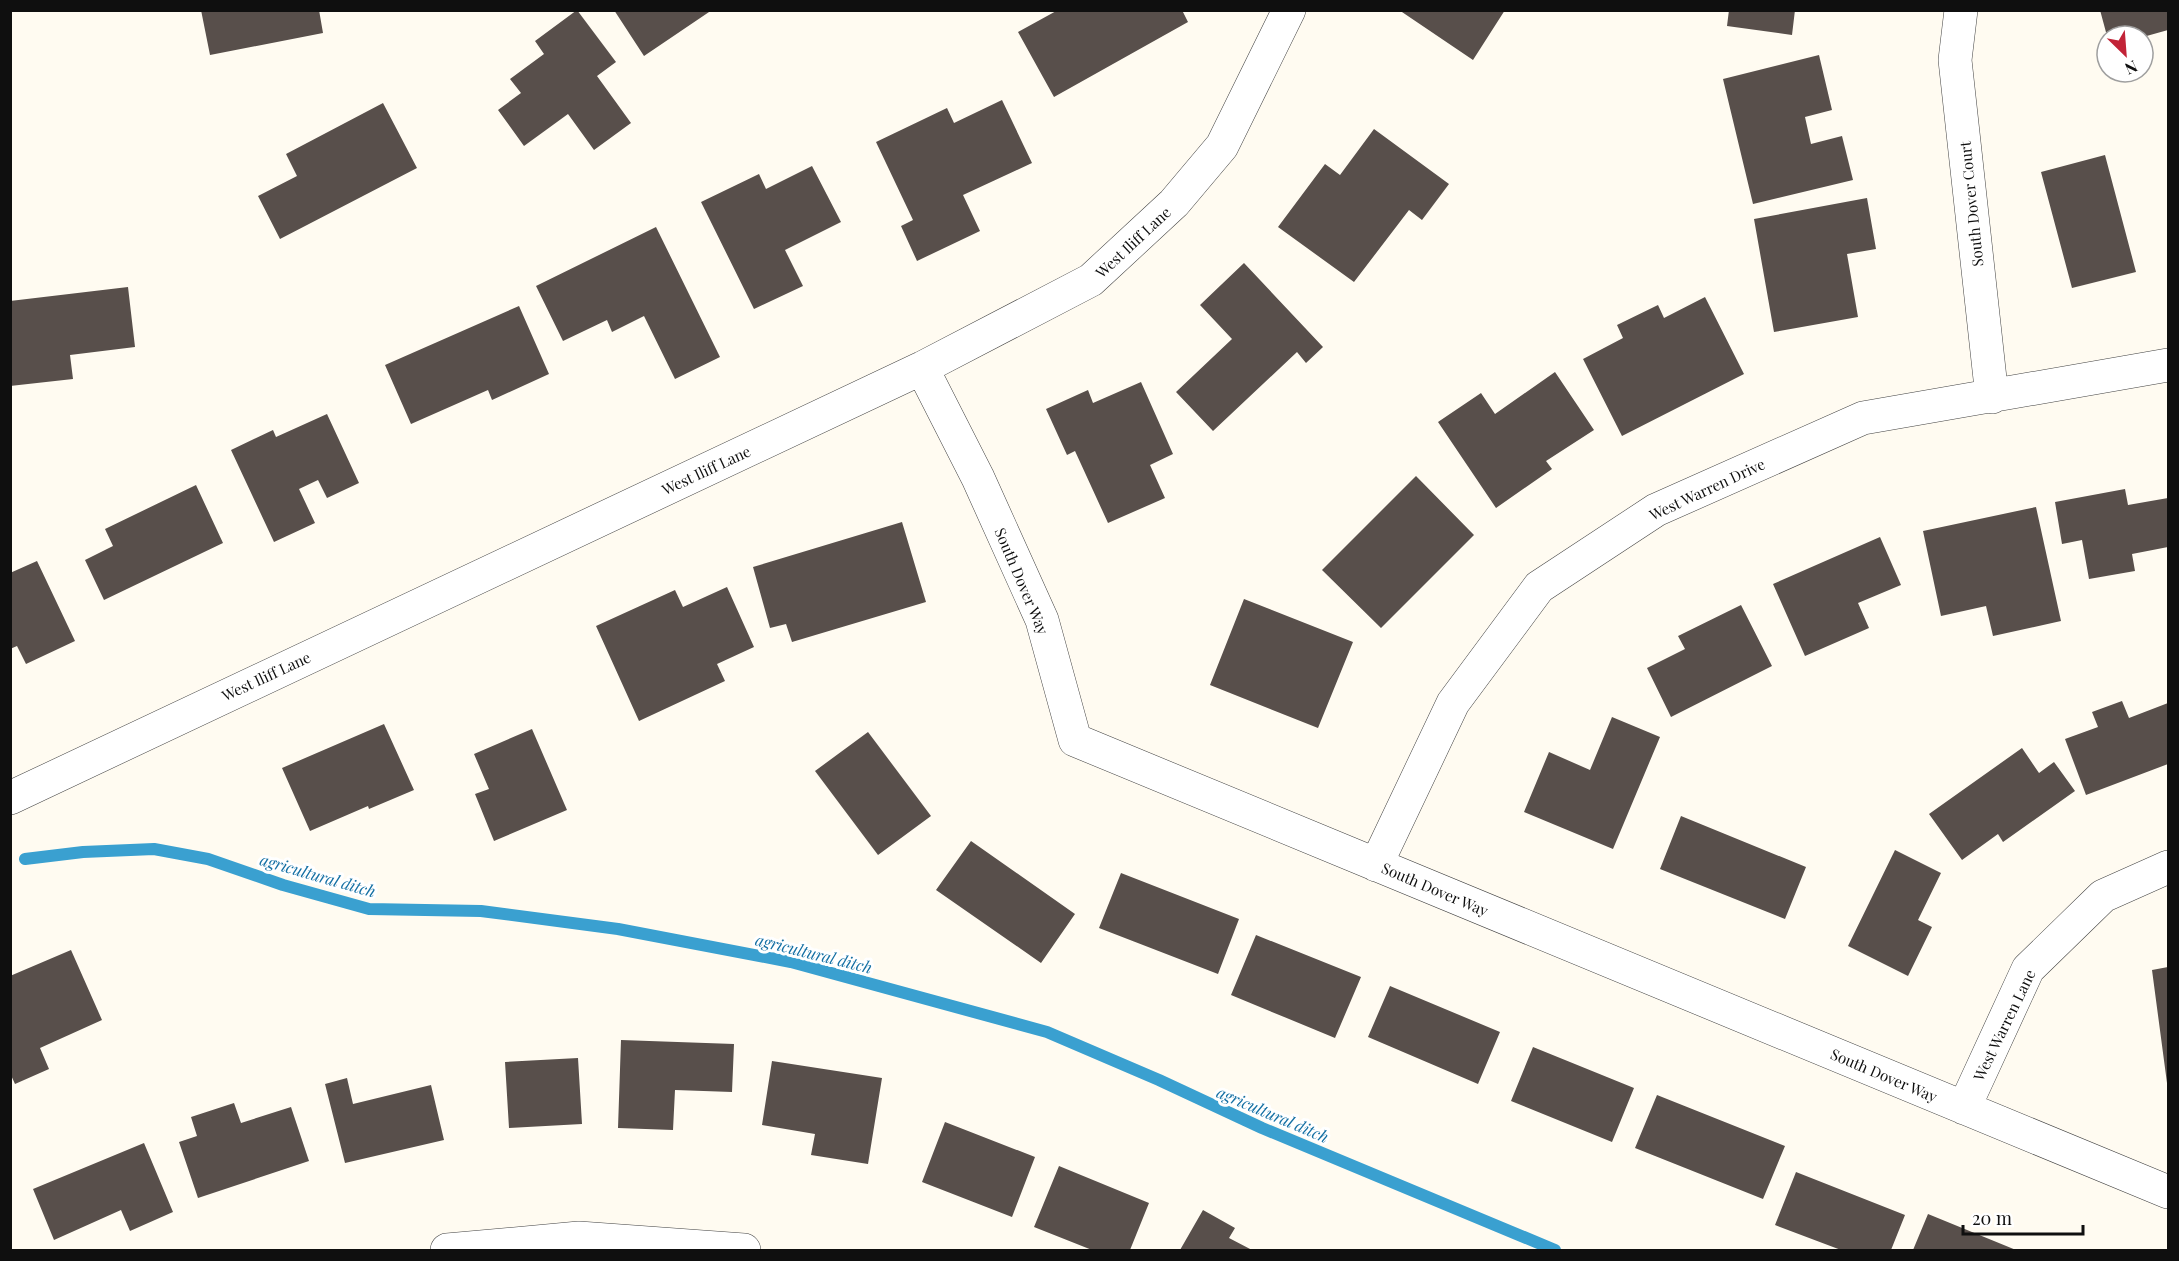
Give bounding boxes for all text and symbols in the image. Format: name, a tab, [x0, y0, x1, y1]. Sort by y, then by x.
north arrow	[2095, 24, 2155, 84]
text: N	[2121, 56, 2141, 80]
street label: South Dover Court	[1954, 140, 1988, 268]
street label: West Iliff Lane	[1090, 202, 1175, 283]
street label: West Iliff Lane	[657, 441, 754, 500]
street label: West Warren Drive	[1645, 453, 1768, 525]
street label: South Dover Way	[991, 525, 1054, 638]
street label: West Iliff Lane	[217, 647, 314, 706]
water label: agricultural ditch	[258, 848, 378, 902]
street label: South Dover Way	[1379, 858, 1492, 921]
water label: agricultural ditch	[754, 928, 874, 978]
street label: West Warren Lane	[1968, 966, 2040, 1085]
street label: South Dover Way	[1828, 1044, 1941, 1107]
water label: agricultural ditch	[1214, 1081, 1332, 1147]
scale bar	[1963, 1198, 2083, 1236]
text: 20 m	[1972, 1206, 2012, 1230]

